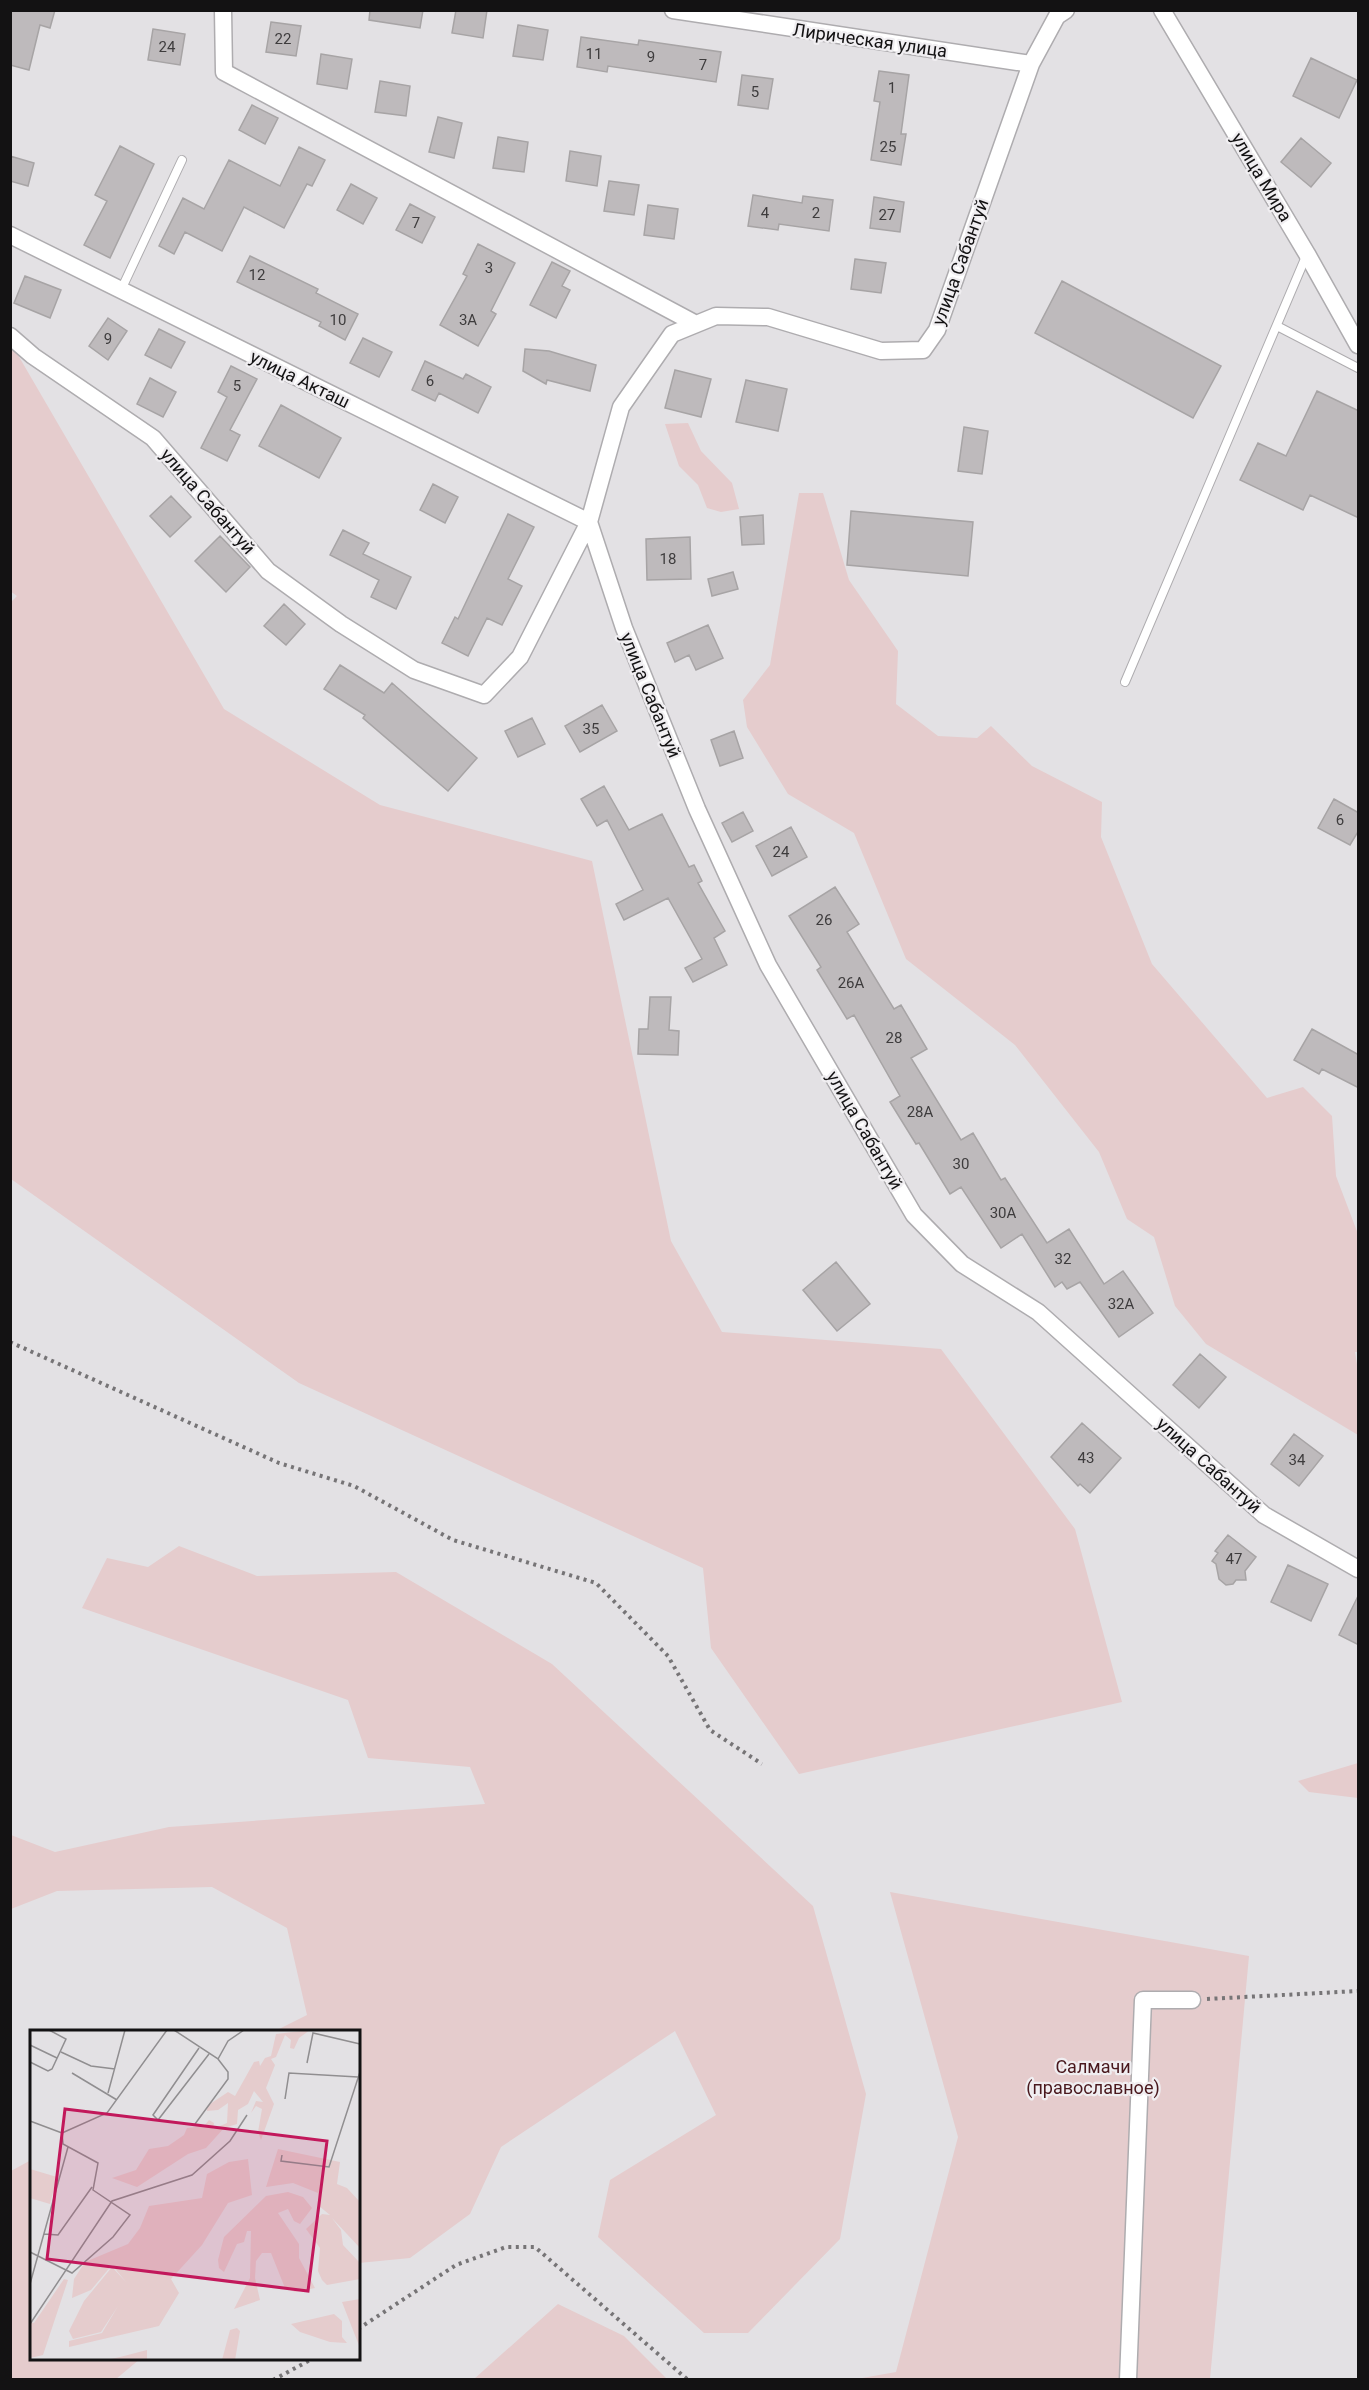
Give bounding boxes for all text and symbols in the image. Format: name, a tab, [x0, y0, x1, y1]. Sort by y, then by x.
street label: Лирическая улица	[791, 19, 949, 61]
house number: 22	[275, 30, 291, 48]
house number: 24	[159, 38, 176, 56]
house number: 11	[586, 45, 602, 63]
house number: 9	[647, 48, 655, 66]
house number: 7	[699, 56, 707, 74]
house number: 1	[888, 79, 896, 97]
house number: 5	[751, 83, 759, 101]
street label: улица Мира	[1227, 129, 1297, 225]
house number: 25	[880, 138, 896, 156]
street label: улица Сабантуй	[927, 196, 993, 328]
house number: 4	[761, 204, 770, 222]
house number: 2	[812, 204, 820, 222]
house number: 27	[879, 206, 895, 224]
house number: 7	[412, 214, 420, 232]
house number: 3	[485, 259, 493, 277]
house number: 12	[249, 266, 265, 284]
house number: 10	[330, 311, 346, 329]
house number: 3А	[459, 311, 477, 329]
house number: 9	[104, 330, 112, 348]
street label: улица Акташ	[247, 346, 353, 412]
house number: 6	[426, 372, 434, 390]
house number: 5	[233, 377, 241, 395]
street label: улица Сабантуй	[156, 444, 260, 558]
house number: 18	[660, 550, 676, 568]
street label: улица Сабантуй	[616, 629, 686, 761]
house number: 35	[583, 720, 599, 738]
house number: 6	[1336, 811, 1344, 829]
house number: 24	[773, 843, 790, 861]
house number: 26	[816, 911, 832, 929]
house number: 26А	[838, 974, 865, 992]
house number: 28	[886, 1029, 902, 1047]
street label: улица Сабантуй	[823, 1067, 907, 1193]
house number: 28А	[907, 1103, 934, 1121]
house number: 30	[953, 1155, 969, 1173]
house number: 30А	[990, 1204, 1017, 1222]
house number: 32	[1055, 1250, 1071, 1268]
house number: 32А	[1108, 1295, 1135, 1313]
street label: улица Сабантуй	[1152, 1413, 1266, 1517]
house number: 43	[1078, 1449, 1094, 1467]
house number: 34	[1289, 1451, 1306, 1469]
house number: 47	[1226, 1550, 1242, 1568]
inset map	[30, 2030, 360, 2360]
park label: Салмачи (православное)	[1026, 2056, 1160, 2099]

